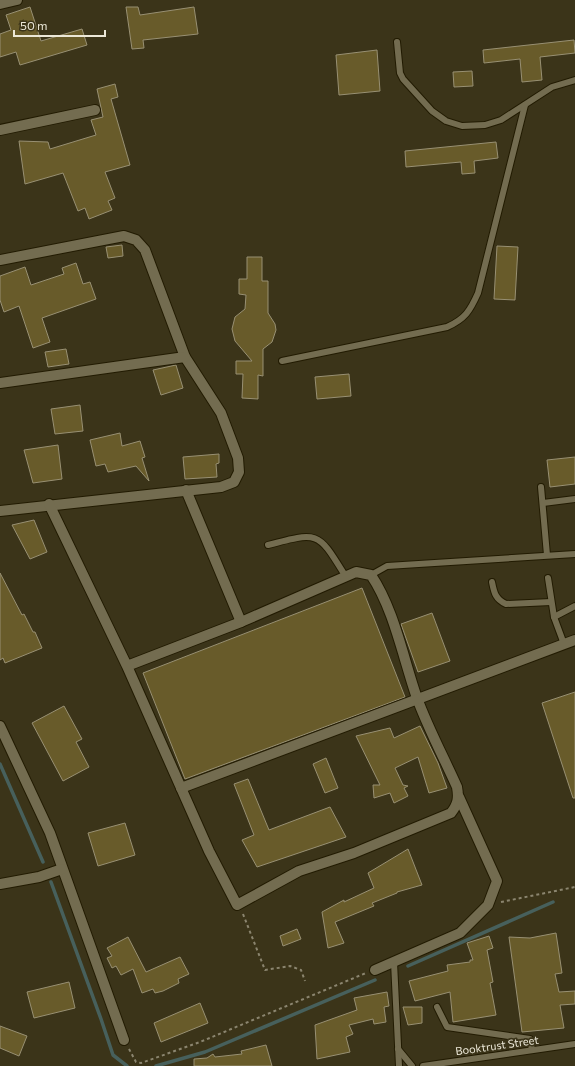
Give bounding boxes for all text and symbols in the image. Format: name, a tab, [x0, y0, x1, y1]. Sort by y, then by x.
scale bar	[14, 12, 105, 38]
text: 50 m	[20, 18, 48, 32]
street label: Booktrust Street	[455, 1033, 540, 1057]

